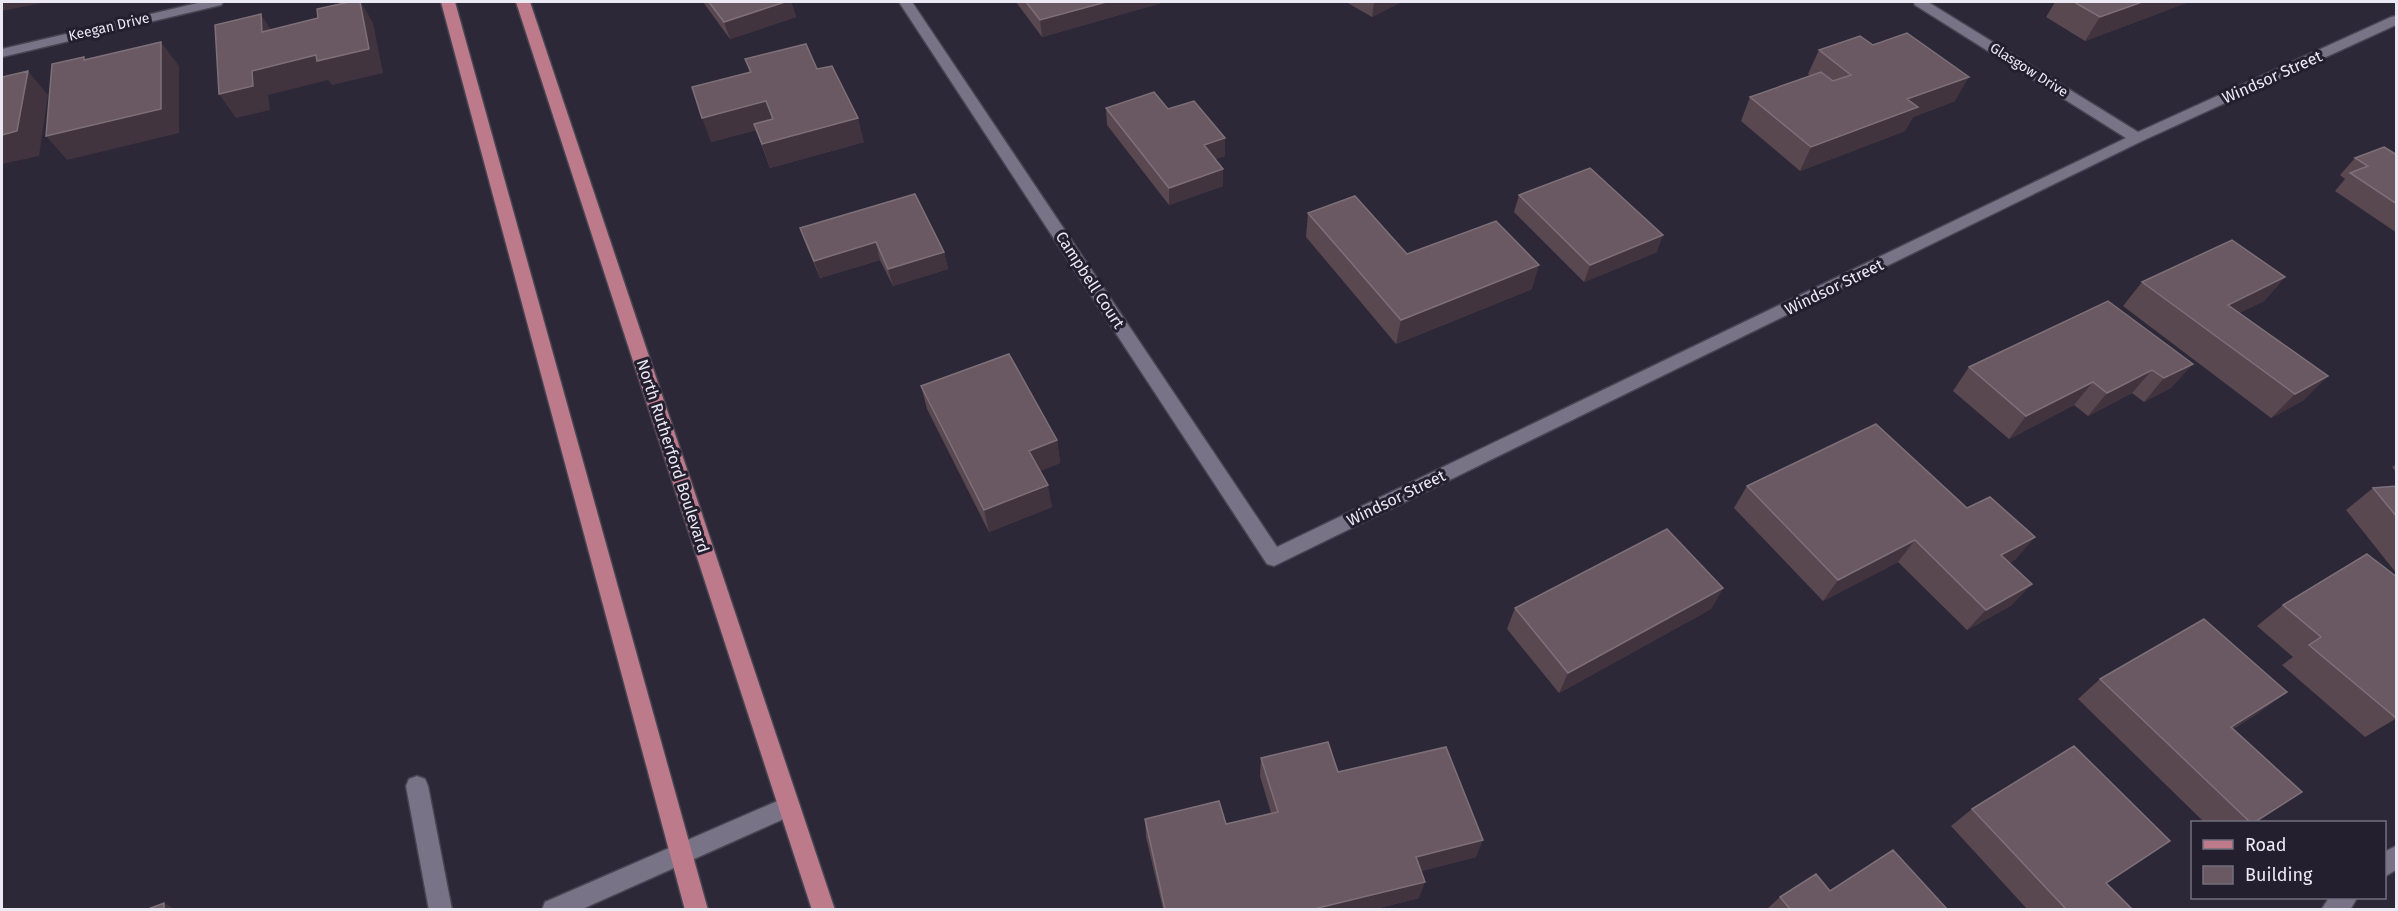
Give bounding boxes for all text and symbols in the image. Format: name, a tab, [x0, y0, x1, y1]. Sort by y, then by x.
street label: Keegan Drive	[67, 9, 151, 45]
street label: Glasgow Drive	[1987, 39, 2071, 101]
street label: Windsor Street	[2219, 46, 2325, 108]
street label: Campbell Court	[1052, 228, 1129, 332]
street label: Windsor Street	[1782, 255, 1887, 319]
street label: North Rutherford Boulevard	[633, 357, 713, 555]
street label: Windsor Street	[1344, 466, 1449, 530]
legend	[2191, 821, 2386, 899]
text: Road	[2245, 834, 2287, 856]
text: Building	[2245, 864, 2313, 886]

